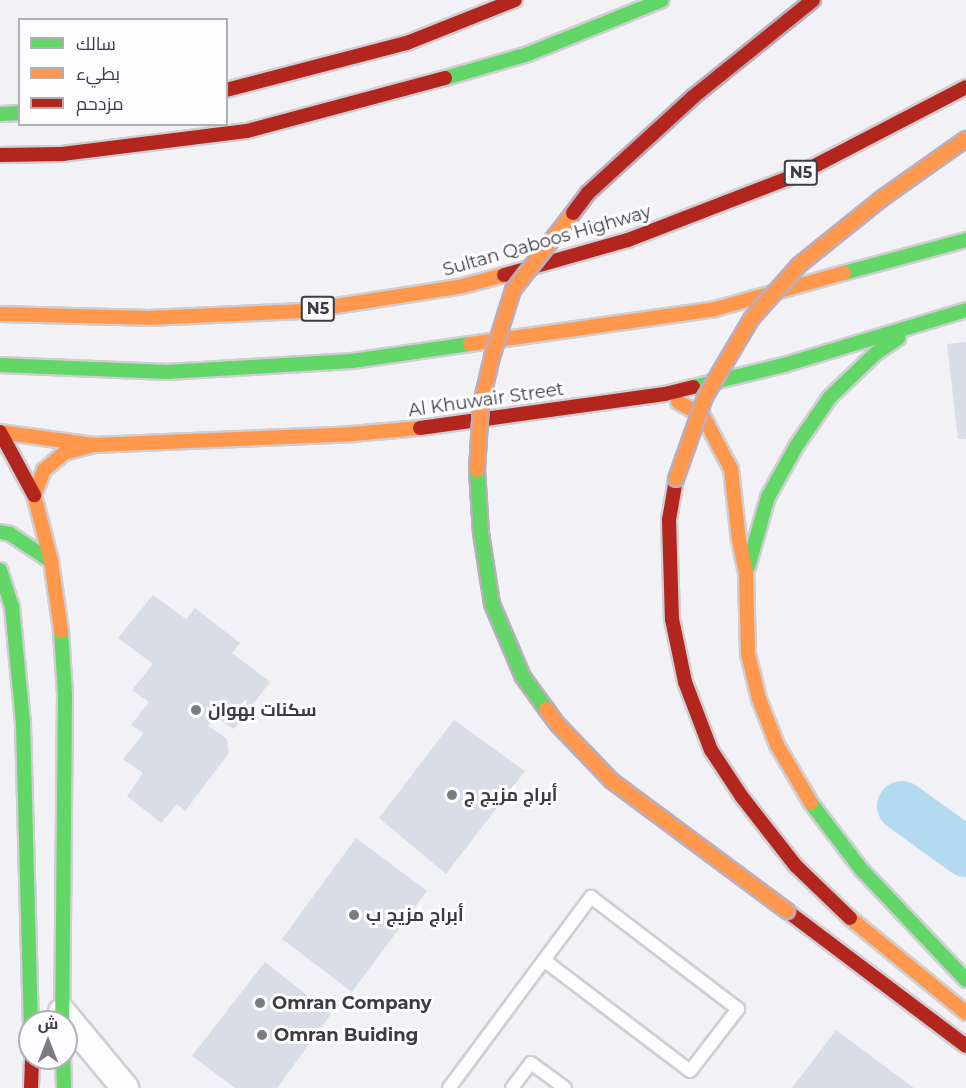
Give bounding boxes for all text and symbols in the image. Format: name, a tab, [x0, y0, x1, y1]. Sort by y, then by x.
legend	[18, 18, 228, 126]
text: سالك	[76, 33, 116, 55]
text: بطيء	[76, 63, 120, 85]
text: مزدحم	[76, 93, 124, 115]
road number: N5	[783, 160, 819, 186]
street label: Sultan Qaboos Highway	[440, 201, 654, 281]
road number: N5	[300, 296, 336, 322]
street label: Al Khuwair Street	[407, 378, 565, 422]
place label: سكنات بهوان	[208, 699, 317, 721]
marker: سكنات بهوان	[189, 703, 203, 717]
place label: أبراج مزيج ج	[464, 784, 558, 806]
marker: أبراج مزيج ج	[445, 788, 459, 802]
place label: أبراج مزيج ب	[366, 904, 464, 926]
marker: أبراج مزيج ب	[347, 908, 361, 922]
place label: Omran Company	[272, 992, 432, 1014]
marker: Omran Company	[253, 996, 267, 1010]
north arrow	[18, 1010, 78, 1070]
text: ش	[38, 1014, 58, 1033]
place label: Omran Buiding	[274, 1024, 418, 1046]
marker: Omran Buiding	[255, 1028, 269, 1042]

